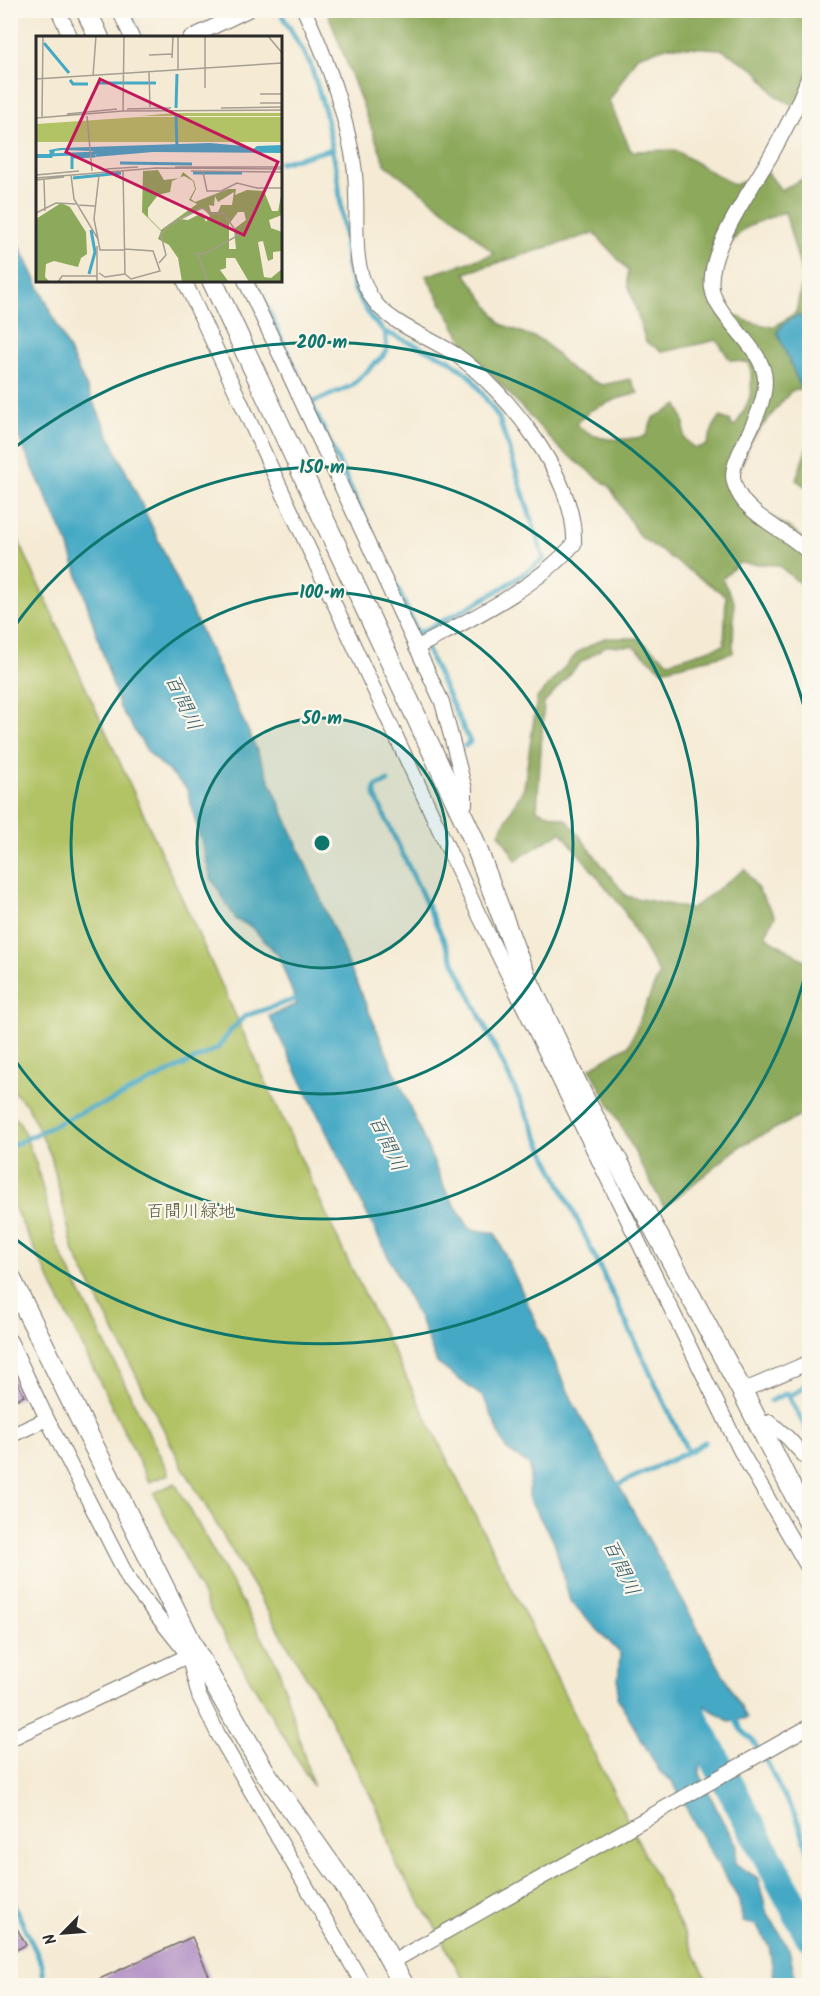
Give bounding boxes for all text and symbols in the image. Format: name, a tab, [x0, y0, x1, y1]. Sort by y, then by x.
inset map	[36, 36, 282, 282]
text: 200 m	[297, 329, 348, 358]
text: 150 m	[299, 454, 345, 483]
text: 100 m	[299, 579, 345, 608]
water label: 百間川	[155, 669, 209, 737]
text: 50 m	[301, 705, 342, 734]
centre of rings	[312, 833, 332, 853]
water label: 百間川	[359, 1110, 413, 1178]
park label: 百間川緑地	[146, 1198, 236, 1227]
water label: 百間川	[593, 1534, 647, 1602]
north arrow	[33, 1903, 93, 1963]
text: N	[37, 1929, 64, 1949]

